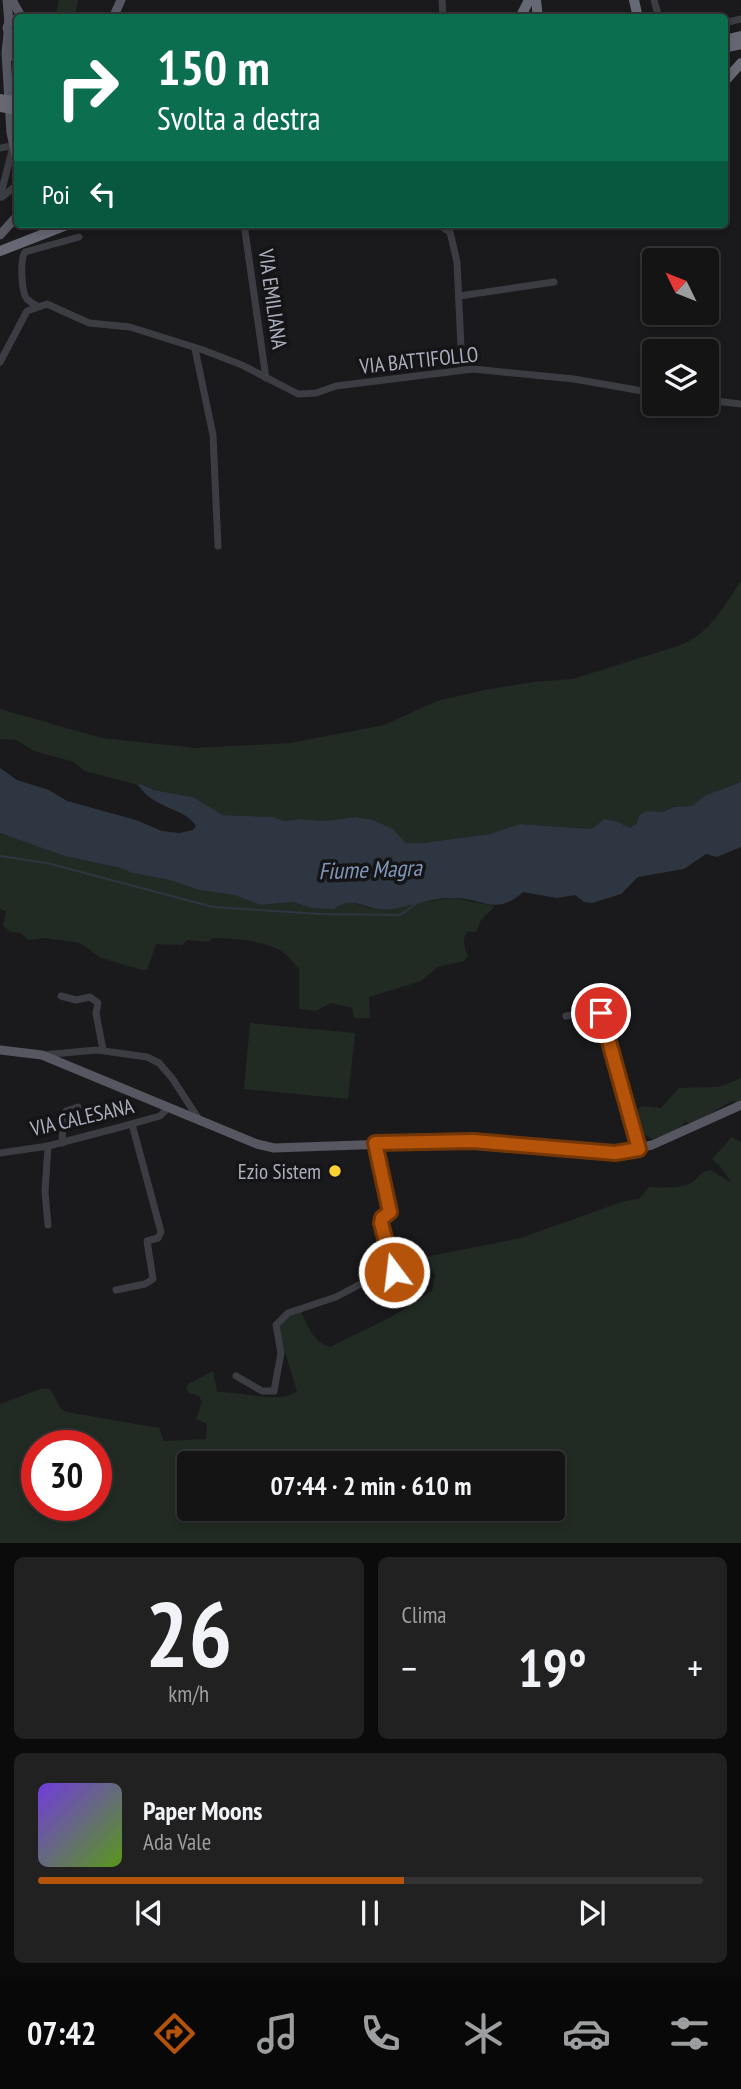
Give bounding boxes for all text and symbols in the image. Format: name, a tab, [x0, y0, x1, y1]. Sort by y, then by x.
text: 150 m	[157, 35, 270, 99]
icon: right	[42, 42, 133, 133]
text: Svolta a destra	[157, 97, 321, 139]
icon: left	[84, 175, 122, 213]
text: Poi	[42, 178, 70, 211]
street label: VIA EMILIANA	[253, 246, 293, 351]
north arrow	[642, 248, 719, 326]
map controls	[642, 248, 719, 416]
button: layers	[642, 339, 719, 416]
street label: VIA BATTIFOLLO	[357, 340, 480, 380]
water label: Fiume Magra	[318, 853, 424, 885]
pin	[571, 983, 631, 1043]
icon: arrive	[582, 994, 620, 1032]
street label: VIA CALESANA	[27, 1092, 136, 1142]
place label: Ezio Sistem	[238, 1158, 321, 1185]
marker: Ezio Sistem	[327, 1163, 343, 1179]
position arrow	[357, 1235, 431, 1309]
speed limit sign: 30	[21, 1430, 112, 1521]
text: 07:44 · 2 min · 610 m	[271, 1469, 471, 1502]
text: 26	[145, 1574, 232, 1692]
text: Clima	[402, 1600, 447, 1629]
text: 19°	[518, 1634, 587, 1701]
text: −	[402, 1643, 417, 1692]
text: +	[687, 1643, 703, 1692]
text: km/h	[168, 1679, 209, 1708]
text: Paper Moons	[143, 1794, 262, 1827]
text: Ada Vale	[143, 1827, 211, 1856]
icon: previous	[130, 1894, 168, 1932]
icon: pause	[351, 1894, 389, 1932]
icon: next	[573, 1894, 611, 1932]
icon: directions	[150, 2009, 199, 2058]
icon: music	[253, 2009, 302, 2058]
icon: phone	[356, 2009, 405, 2058]
icon: climate	[459, 2009, 508, 2058]
icon: car	[562, 2009, 611, 2058]
icon: filters	[665, 2009, 714, 2058]
text: 07:42	[27, 2012, 96, 2054]

